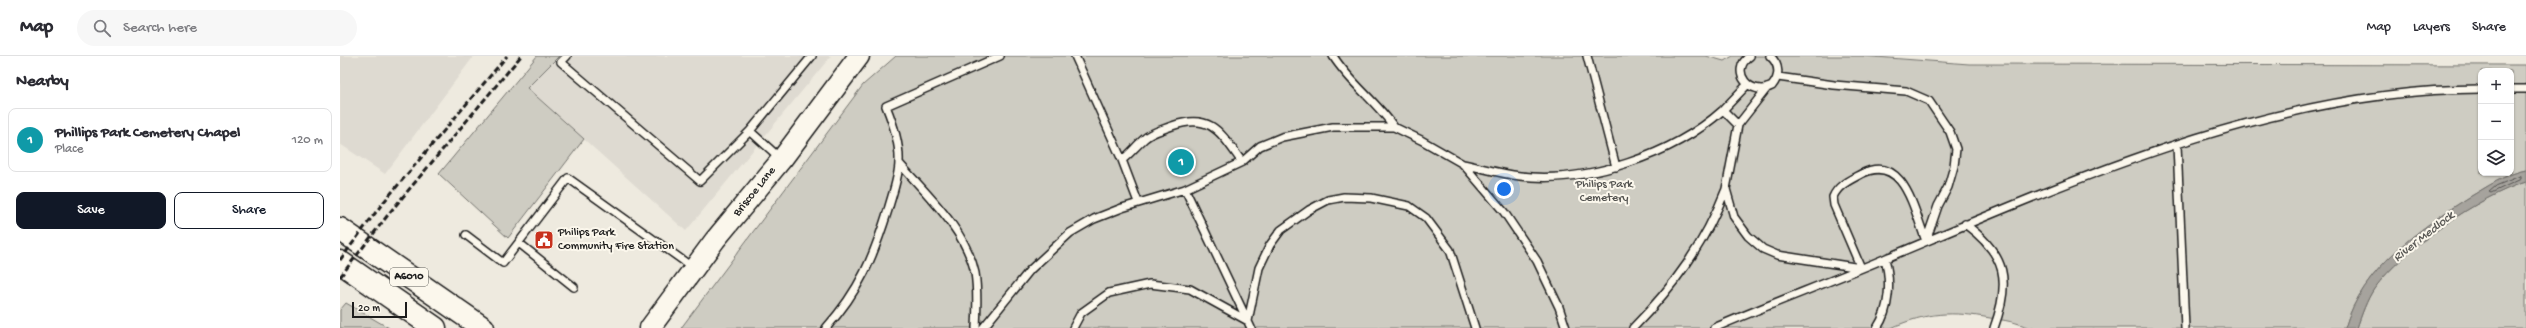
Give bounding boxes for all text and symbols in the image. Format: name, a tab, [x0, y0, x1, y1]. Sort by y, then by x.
search box	[77, 10, 357, 46]
text: Map	[20, 16, 53, 39]
icon: search	[91, 17, 113, 39]
text: Search here	[123, 19, 197, 37]
text: Map	[2367, 19, 2391, 36]
text: Layers	[2413, 19, 2450, 36]
text: Share	[2472, 19, 2506, 36]
map controls	[2478, 68, 2514, 176]
button: +	[2478, 68, 2514, 104]
text: Nearby	[16, 72, 69, 92]
button: −	[2478, 104, 2514, 140]
text: Phillips Park Cemetery Chapel	[55, 124, 240, 142]
text: 1	[27, 133, 33, 148]
text: 120 m	[292, 133, 323, 148]
button: layers	[2478, 140, 2514, 176]
text: Place	[55, 142, 83, 157]
pin: 1	[1168, 147, 1194, 177]
street label: Briscoe Lane	[730, 164, 780, 220]
park label: Philips Park Cemetery	[1575, 178, 1634, 206]
your location	[1494, 179, 1514, 199]
button: Save	[16, 192, 166, 229]
button: Share	[174, 192, 324, 229]
water label: River Medlock	[2391, 208, 2458, 265]
place label: Philips Park Community Fire Station	[557, 226, 674, 254]
public building icon: Philips Park Community Fire Station	[533, 229, 555, 251]
road number: A6010	[390, 268, 428, 286]
scale bar	[352, 300, 407, 319]
text: 20 m	[358, 303, 380, 315]

